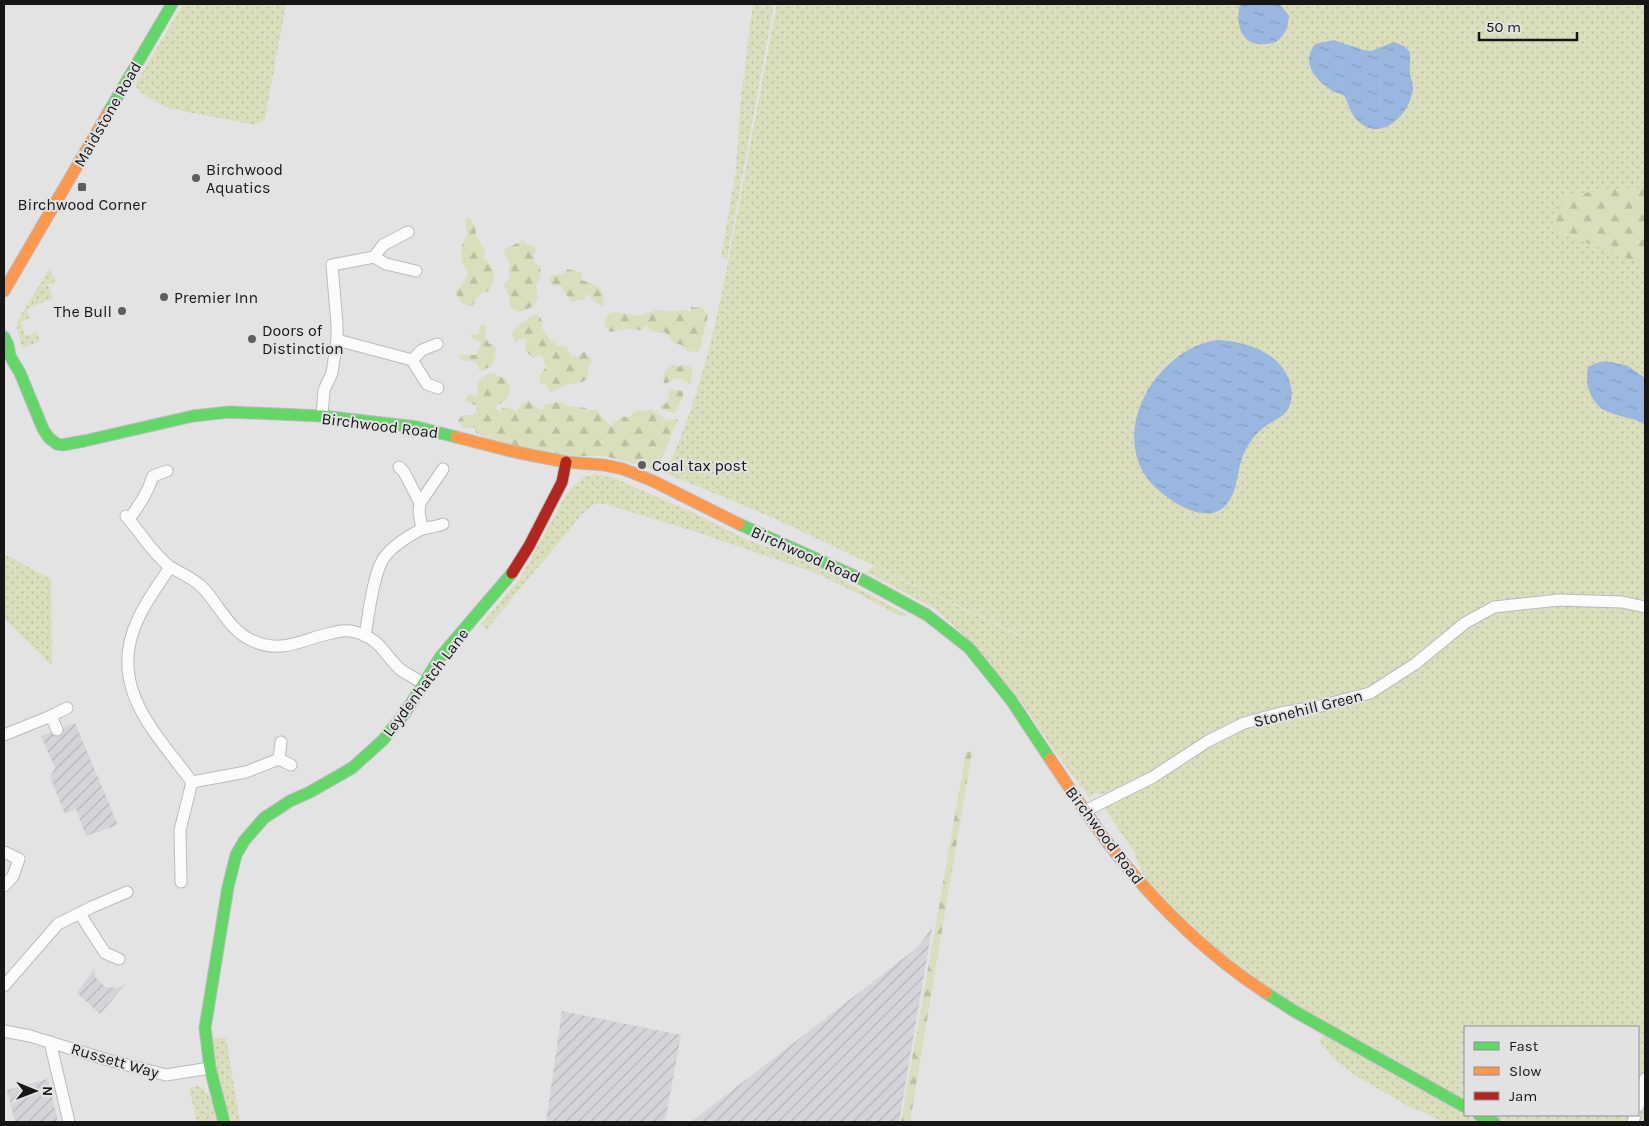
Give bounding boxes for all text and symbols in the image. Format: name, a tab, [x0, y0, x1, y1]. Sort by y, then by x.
scale bar	[1479, 10, 1576, 42]
text: 50 m	[1486, 18, 1521, 36]
street label: Maidstone Road	[70, 58, 145, 170]
place label: Birchwood Aquatics	[206, 160, 283, 197]
marker: Birchwood Aquatics	[190, 172, 202, 184]
marker: Birchwood Corner	[76, 181, 88, 193]
place label: Birchwood Corner	[18, 195, 147, 214]
place label: Premier Inn	[174, 288, 258, 307]
marker: Premier Inn	[158, 291, 170, 303]
place label: The Bull	[54, 302, 112, 321]
marker: The Bull	[116, 305, 128, 317]
place label: Doors of Distinction	[262, 321, 344, 358]
marker: Doors of Distinction	[246, 333, 258, 345]
street label: Birchwood Road	[320, 409, 439, 442]
place label: Coal tax post	[652, 456, 747, 475]
marker: Coal tax post	[636, 459, 648, 471]
street label: Birchwood Road	[748, 522, 863, 587]
street label: Leydenhatch Lane	[378, 624, 472, 740]
street label: Stonehill Green	[1252, 686, 1365, 731]
street label: Birchwood Road	[1062, 783, 1148, 888]
legend	[1464, 1026, 1639, 1116]
text: Fast	[1509, 1037, 1539, 1055]
street label: Russett Way	[69, 1039, 161, 1082]
text: Slow	[1509, 1062, 1541, 1080]
north arrow	[10, 1066, 60, 1116]
text: N	[39, 1086, 56, 1096]
text: Jam	[1509, 1087, 1537, 1105]

